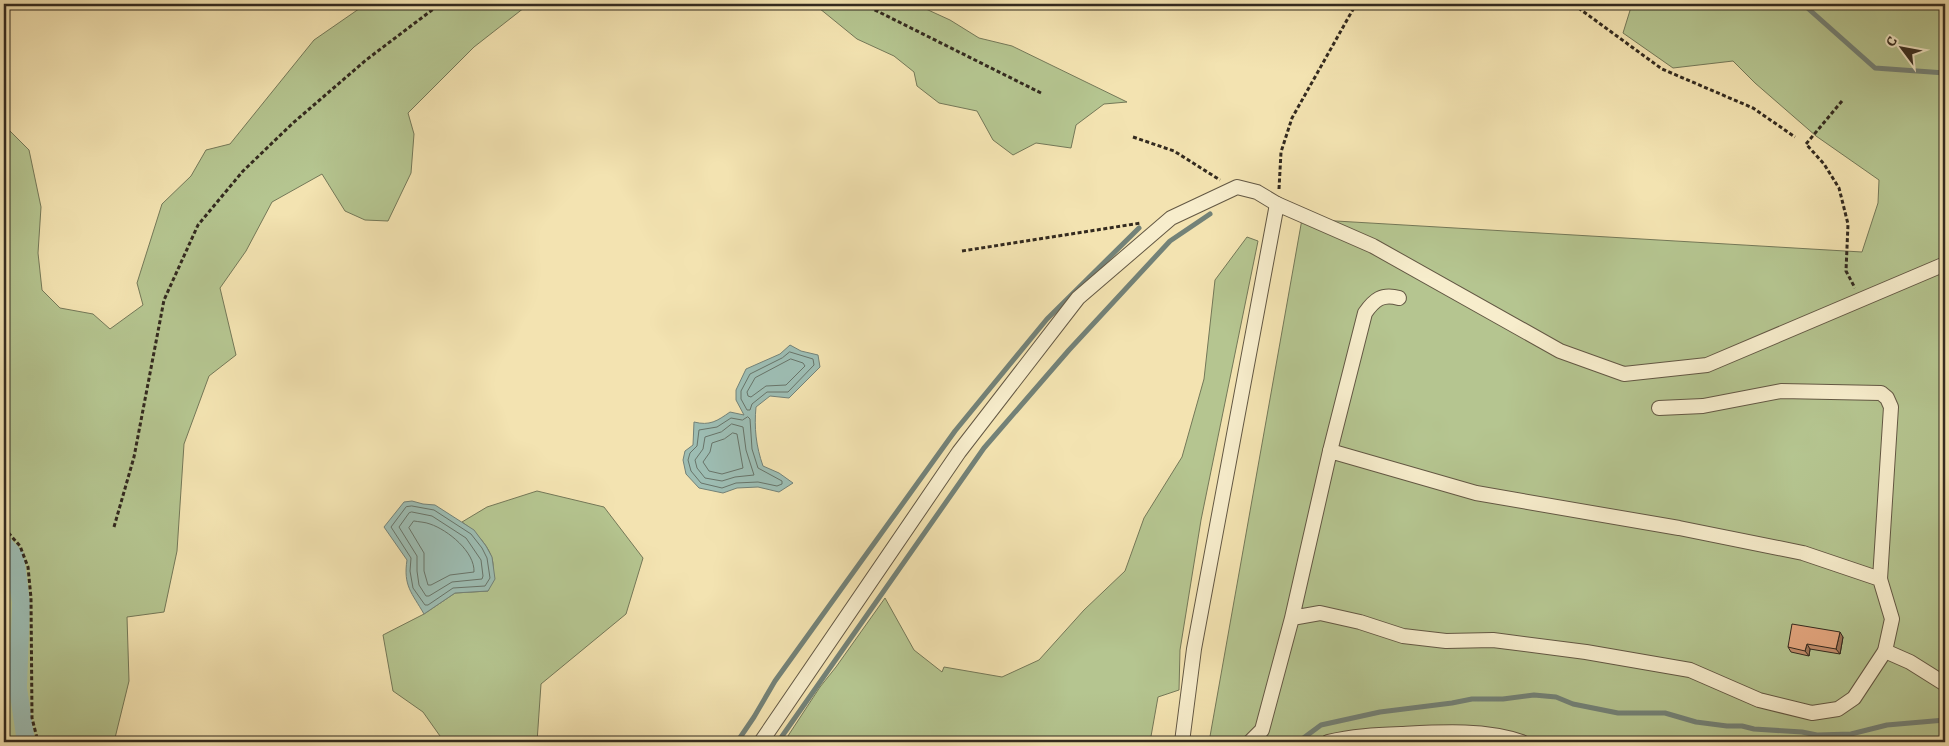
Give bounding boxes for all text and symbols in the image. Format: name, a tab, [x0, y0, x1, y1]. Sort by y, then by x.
north arrow	[1876, 22, 1926, 72]
text: С	[1881, 32, 1902, 50]

